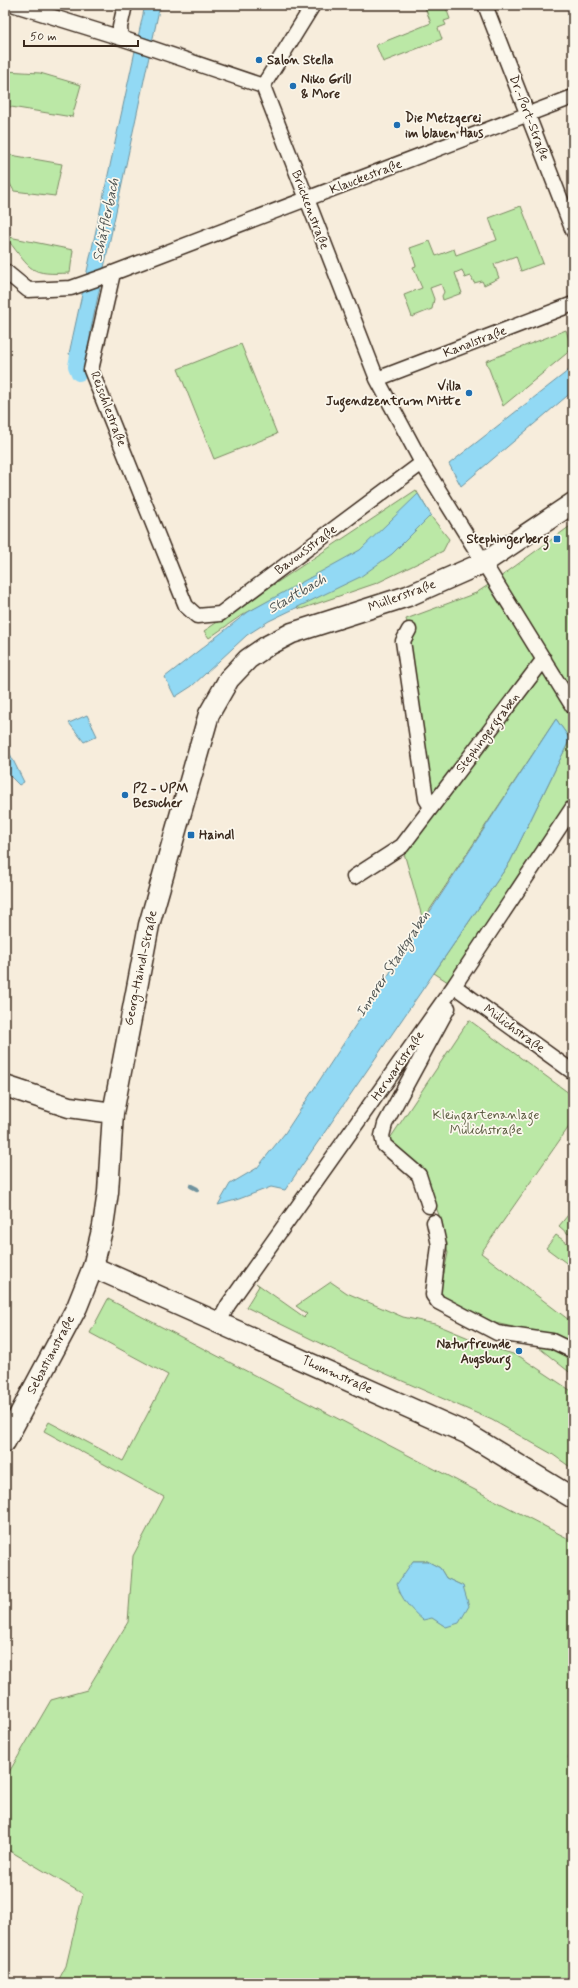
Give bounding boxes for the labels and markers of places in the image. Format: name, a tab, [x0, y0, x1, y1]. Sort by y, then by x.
place label: Salon Stella	[267, 52, 334, 69]
marker: Salon Stella	[254, 55, 264, 65]
place label: Niko Grill & More	[301, 71, 352, 103]
marker: Niko Grill & More	[288, 81, 298, 91]
place label: Die Metzgerei im blauen Haus	[405, 110, 483, 142]
marker: Die Metzgerei im blauen Haus	[392, 120, 402, 130]
place label: Villa Jugendzentrum Mitte	[326, 378, 462, 413]
marker: Villa Jugendzentrum Mitte	[464, 388, 474, 398]
place label: Stephingerberg	[467, 531, 549, 551]
marker: Stephingerberg	[552, 534, 562, 544]
place label: P2 - UPM Besucher	[133, 780, 188, 812]
marker: P2 - UPM Besucher	[120, 790, 130, 800]
place label: Haindl	[199, 827, 235, 844]
marker: Haindl	[186, 830, 196, 840]
place label: Naturfreunde Augsburg	[436, 1336, 511, 1371]
marker: Naturfreunde Augsburg	[514, 1346, 524, 1356]

